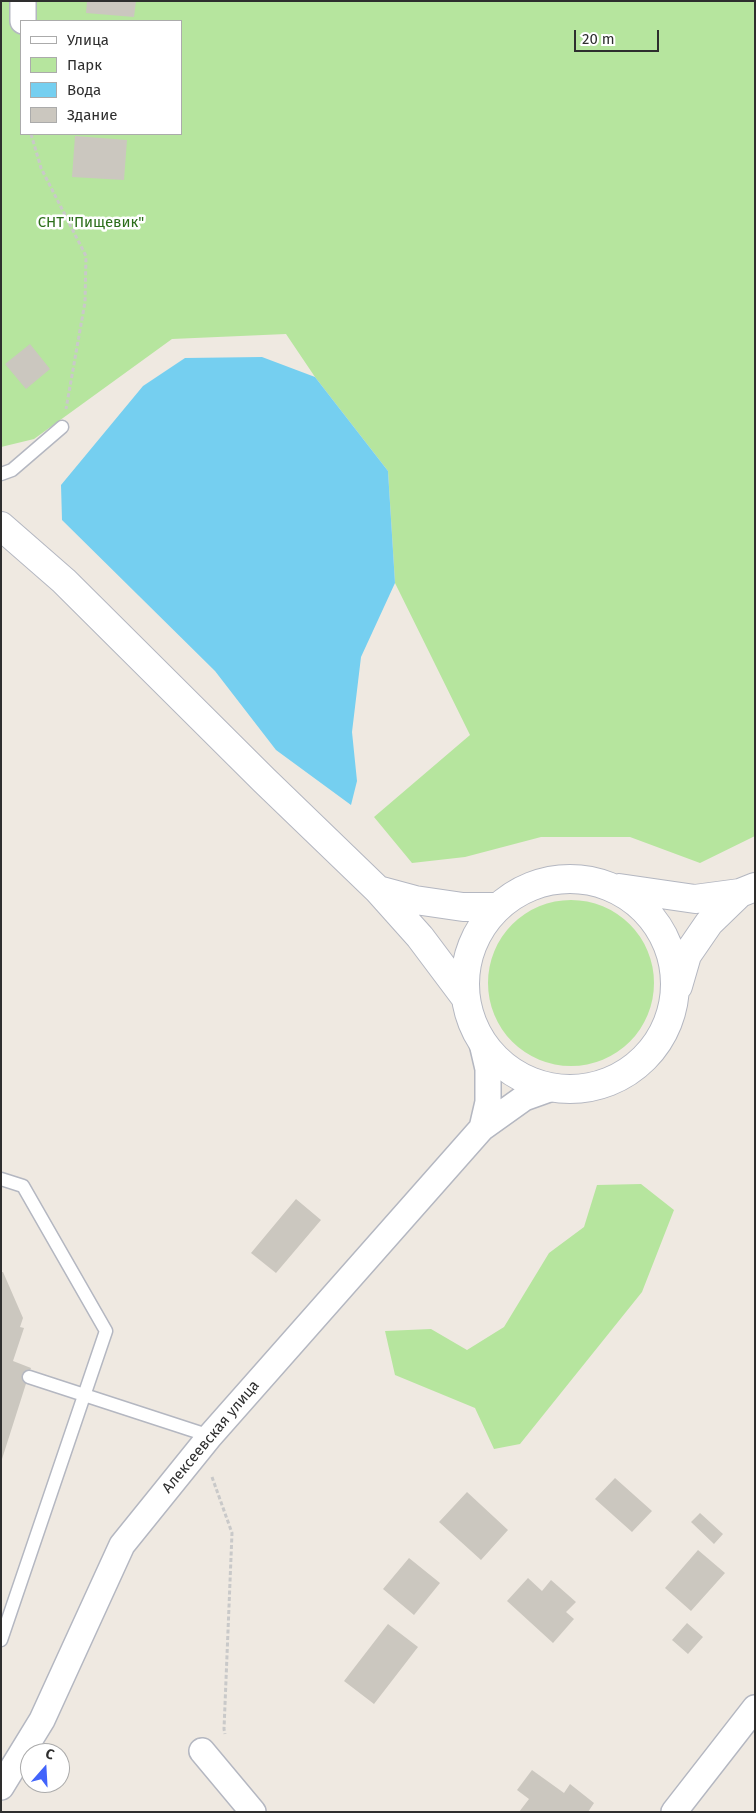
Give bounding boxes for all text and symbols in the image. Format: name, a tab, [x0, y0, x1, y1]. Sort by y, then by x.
legend	[20, 20, 182, 135]
scale bar	[576, 20, 661, 52]
text: 20 m	[582, 30, 615, 48]
text: Улица	[67, 31, 109, 49]
text: Парк	[67, 56, 102, 74]
text: Вода	[67, 81, 101, 99]
text: Здание	[67, 106, 117, 124]
park label: СНТ "Пищевик"	[38, 214, 144, 232]
street label: Алексеевская улица	[159, 1377, 263, 1497]
north arrow	[20, 1743, 70, 1793]
text: С	[43, 1745, 56, 1764]

